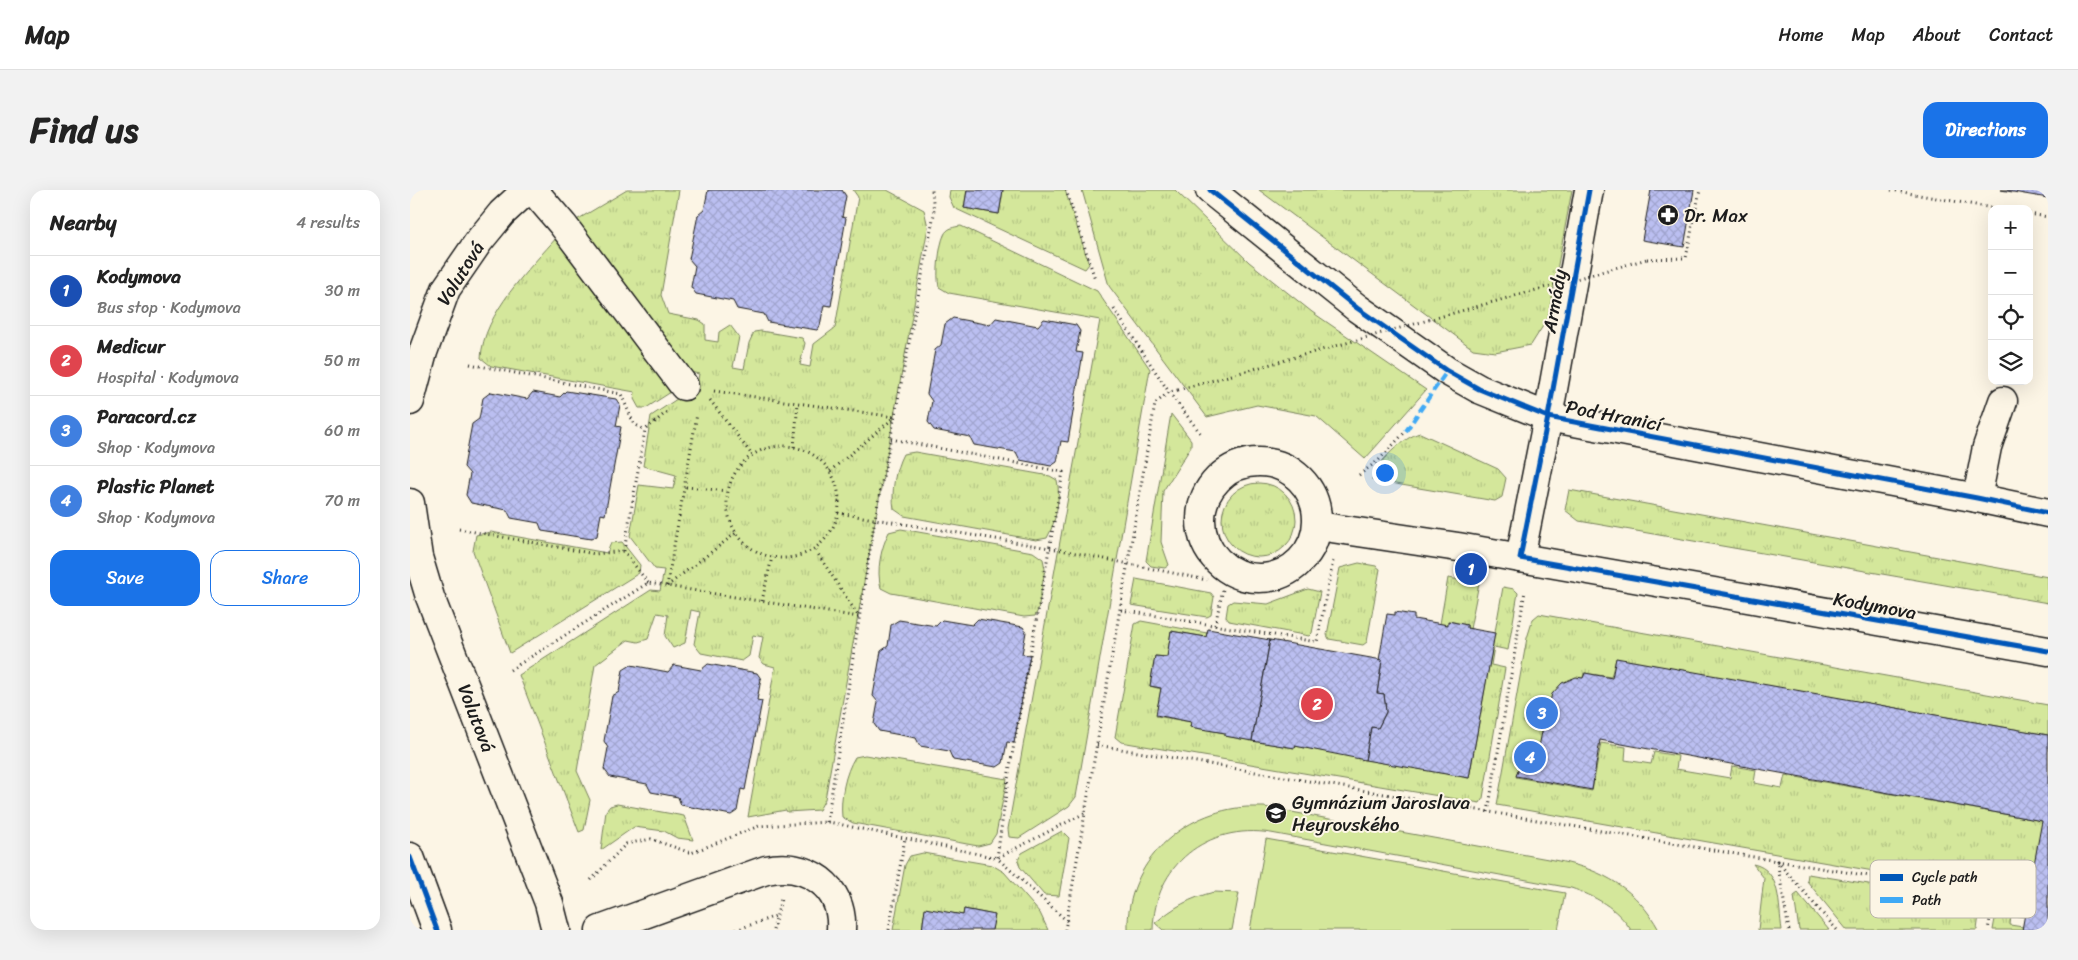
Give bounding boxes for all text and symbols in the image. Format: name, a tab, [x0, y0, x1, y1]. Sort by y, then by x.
text: Map	[25, 14, 69, 56]
text: Home	[1779, 19, 1824, 51]
text: Map	[1852, 19, 1885, 51]
text: About	[1913, 19, 1961, 51]
text: Contact	[1989, 19, 2053, 51]
text: Find us	[30, 99, 138, 161]
button: Directions	[1923, 102, 2048, 158]
place label: Dr. Max	[1684, 199, 1748, 232]
pharmacy icon: Dr. Max	[1656, 203, 1680, 227]
text: Nearby	[50, 204, 116, 242]
map controls	[1988, 205, 2033, 385]
button: +	[1988, 205, 2033, 250]
text: 4 results	[296, 208, 360, 237]
street label: Volutová	[428, 234, 493, 312]
button: −	[1988, 250, 2033, 295]
text: Kodymova	[97, 260, 181, 293]
street label: Armády	[1532, 266, 1576, 337]
text: 1	[63, 276, 69, 305]
text: 30 m	[325, 276, 360, 305]
text: Bus stop · Kodymova	[97, 293, 241, 322]
button: locate	[1988, 295, 2033, 340]
text: Medicur	[97, 330, 165, 363]
button: layers	[1988, 340, 2033, 385]
text: 2	[61, 346, 71, 375]
text: 50 m	[324, 346, 360, 375]
text: Hospital · Kodymova	[97, 363, 239, 392]
street label: Pod Hranicí	[1563, 390, 1667, 441]
text: Paracord.cz	[97, 400, 196, 433]
text: 3	[62, 416, 70, 445]
text: 60 m	[324, 416, 360, 445]
text: Shop · Kodymova	[97, 433, 215, 462]
your location	[1372, 460, 1398, 486]
text: Plastic Planet	[97, 470, 214, 503]
text: 4	[61, 486, 71, 515]
text: 70 m	[324, 486, 360, 515]
text: Shop · Kodymova	[97, 503, 215, 532]
button: Save	[50, 550, 200, 606]
button: Share	[210, 550, 360, 606]
pin: 1	[1455, 550, 1487, 588]
street label: Kodymova	[1831, 582, 1919, 629]
street label: Volutová	[448, 679, 505, 758]
pin: 2	[1301, 685, 1333, 723]
pin: 3	[1526, 694, 1558, 732]
pin: 4	[1514, 738, 1546, 776]
place label: Gymnázium Jaroslava Heyrovského	[1292, 786, 1471, 841]
school or university icon: Gymnázium Jaroslava Heyrovského	[1264, 801, 1288, 825]
legend	[1870, 860, 2036, 918]
text: Cycle path	[1912, 865, 1978, 890]
text: Path	[1912, 888, 1941, 913]

